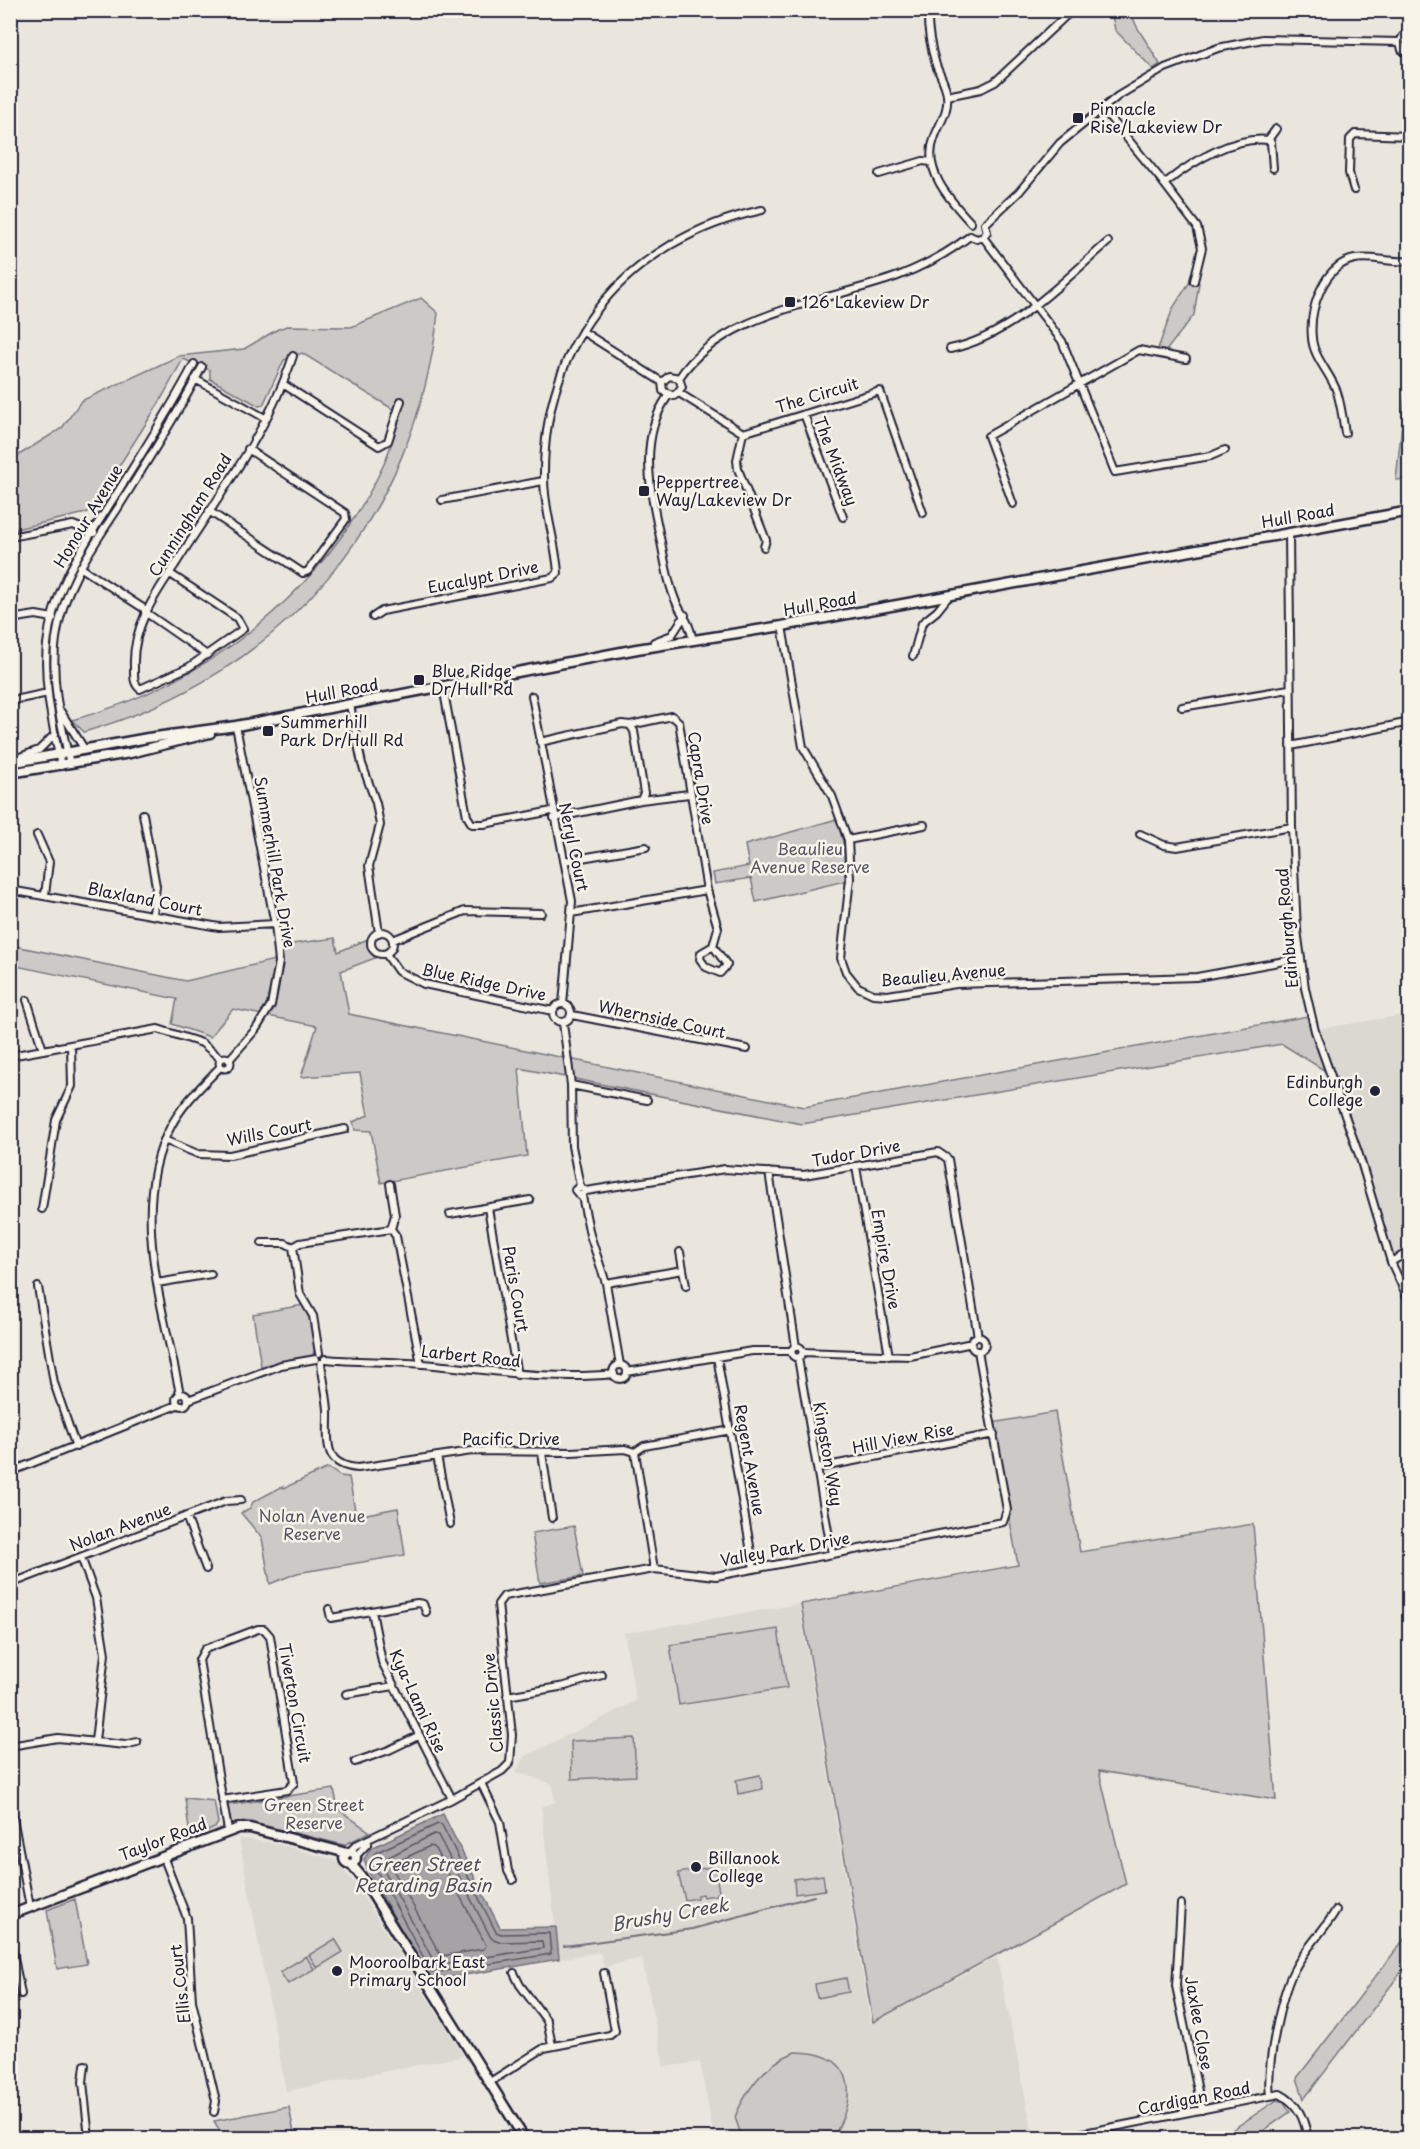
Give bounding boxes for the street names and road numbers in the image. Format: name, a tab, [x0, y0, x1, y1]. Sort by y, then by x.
street label: The Circuit	[772, 370, 861, 418]
street label: The Midway	[809, 413, 865, 509]
street label: Cunningham Road	[142, 448, 237, 581]
street label: Honour Avenue	[47, 459, 128, 572]
street label: Hull Road	[1259, 497, 1336, 533]
street label: Eucalypt Drive	[425, 554, 540, 599]
street label: Hull Road	[781, 585, 858, 621]
street label: Hull Road	[303, 671, 380, 709]
street label: Capra Drive	[683, 730, 721, 826]
street label: Summerhill Park Drive	[249, 774, 303, 949]
street label: Neryl Court	[554, 800, 596, 894]
street label: Edinburgh Road	[1269, 867, 1303, 989]
street label: Blaxland Court	[86, 875, 205, 921]
street label: Blue Ridge Drive	[420, 956, 549, 1006]
street label: Beaulieu Avenue	[879, 957, 1007, 991]
street label: Whernside Court	[596, 993, 729, 1043]
street label: Wills Court	[224, 1111, 314, 1151]
street label: Tudor Drive	[810, 1132, 902, 1172]
street label: Empire Drive	[866, 1207, 908, 1311]
street label: Paris Court	[498, 1244, 536, 1334]
street label: Larbert Road	[420, 1338, 522, 1372]
street label: Kingston Way	[808, 1400, 850, 1508]
street label: Regent Avenue	[729, 1402, 773, 1518]
street label: Hill View Rise	[850, 1415, 956, 1459]
street label: Pacific Drive	[462, 1426, 560, 1450]
street label: Nolan Avenue	[65, 1496, 174, 1556]
street label: Valley Park Drive	[718, 1525, 851, 1571]
street label: Tiverton Circuit	[274, 1641, 318, 1765]
street label: Kya-Lami Rise	[384, 1645, 453, 1756]
street label: Classic Drive	[476, 1652, 508, 1754]
street label: Taylor Road	[115, 1810, 210, 1866]
street label: Ellis Court	[162, 1943, 196, 2025]
street label: Jaxlee Close	[1180, 1974, 1220, 2072]
street label: Cardigan Road	[1135, 2074, 1252, 2120]

